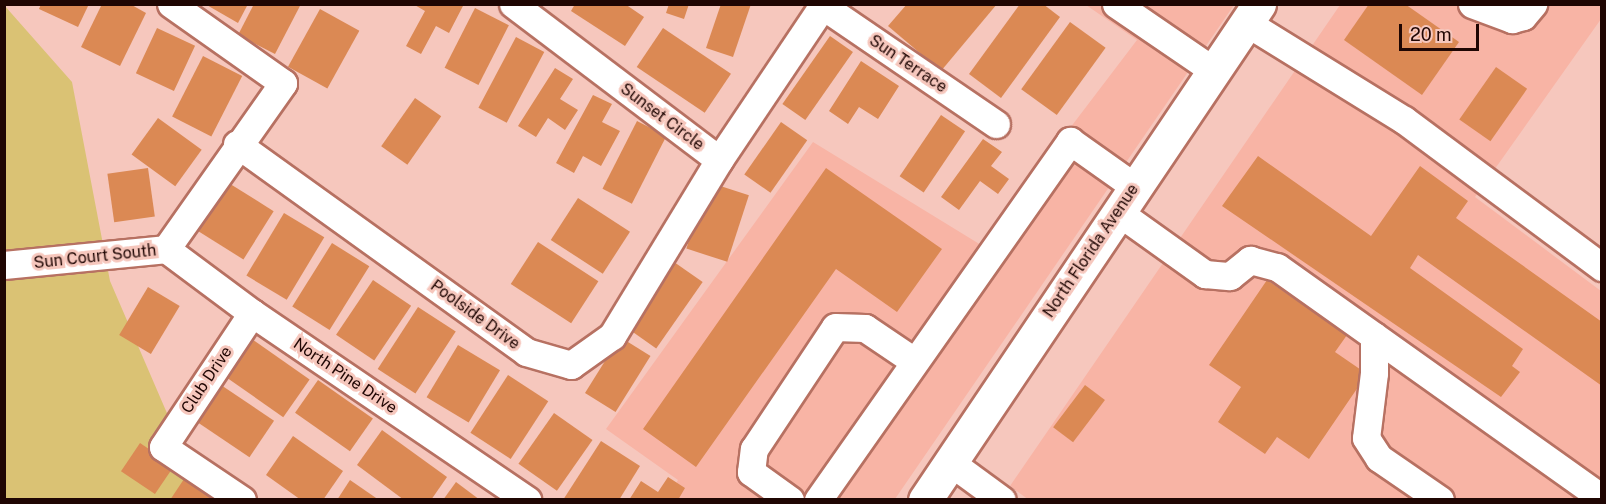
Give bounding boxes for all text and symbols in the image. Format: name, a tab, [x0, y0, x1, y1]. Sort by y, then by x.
scale bar	[1402, 12, 1482, 50]
text: 20 m	[1410, 24, 1452, 45]
street label: Sun Terrace	[866, 31, 950, 97]
street label: Sunset Circle	[617, 79, 707, 155]
street label: North Florida Avenue	[1039, 181, 1143, 321]
street label: Sun Court South	[33, 241, 157, 273]
street label: Poolside Drive	[427, 276, 523, 354]
street label: North Pine Drive	[289, 334, 401, 418]
street label: Club Drive	[178, 343, 236, 417]

